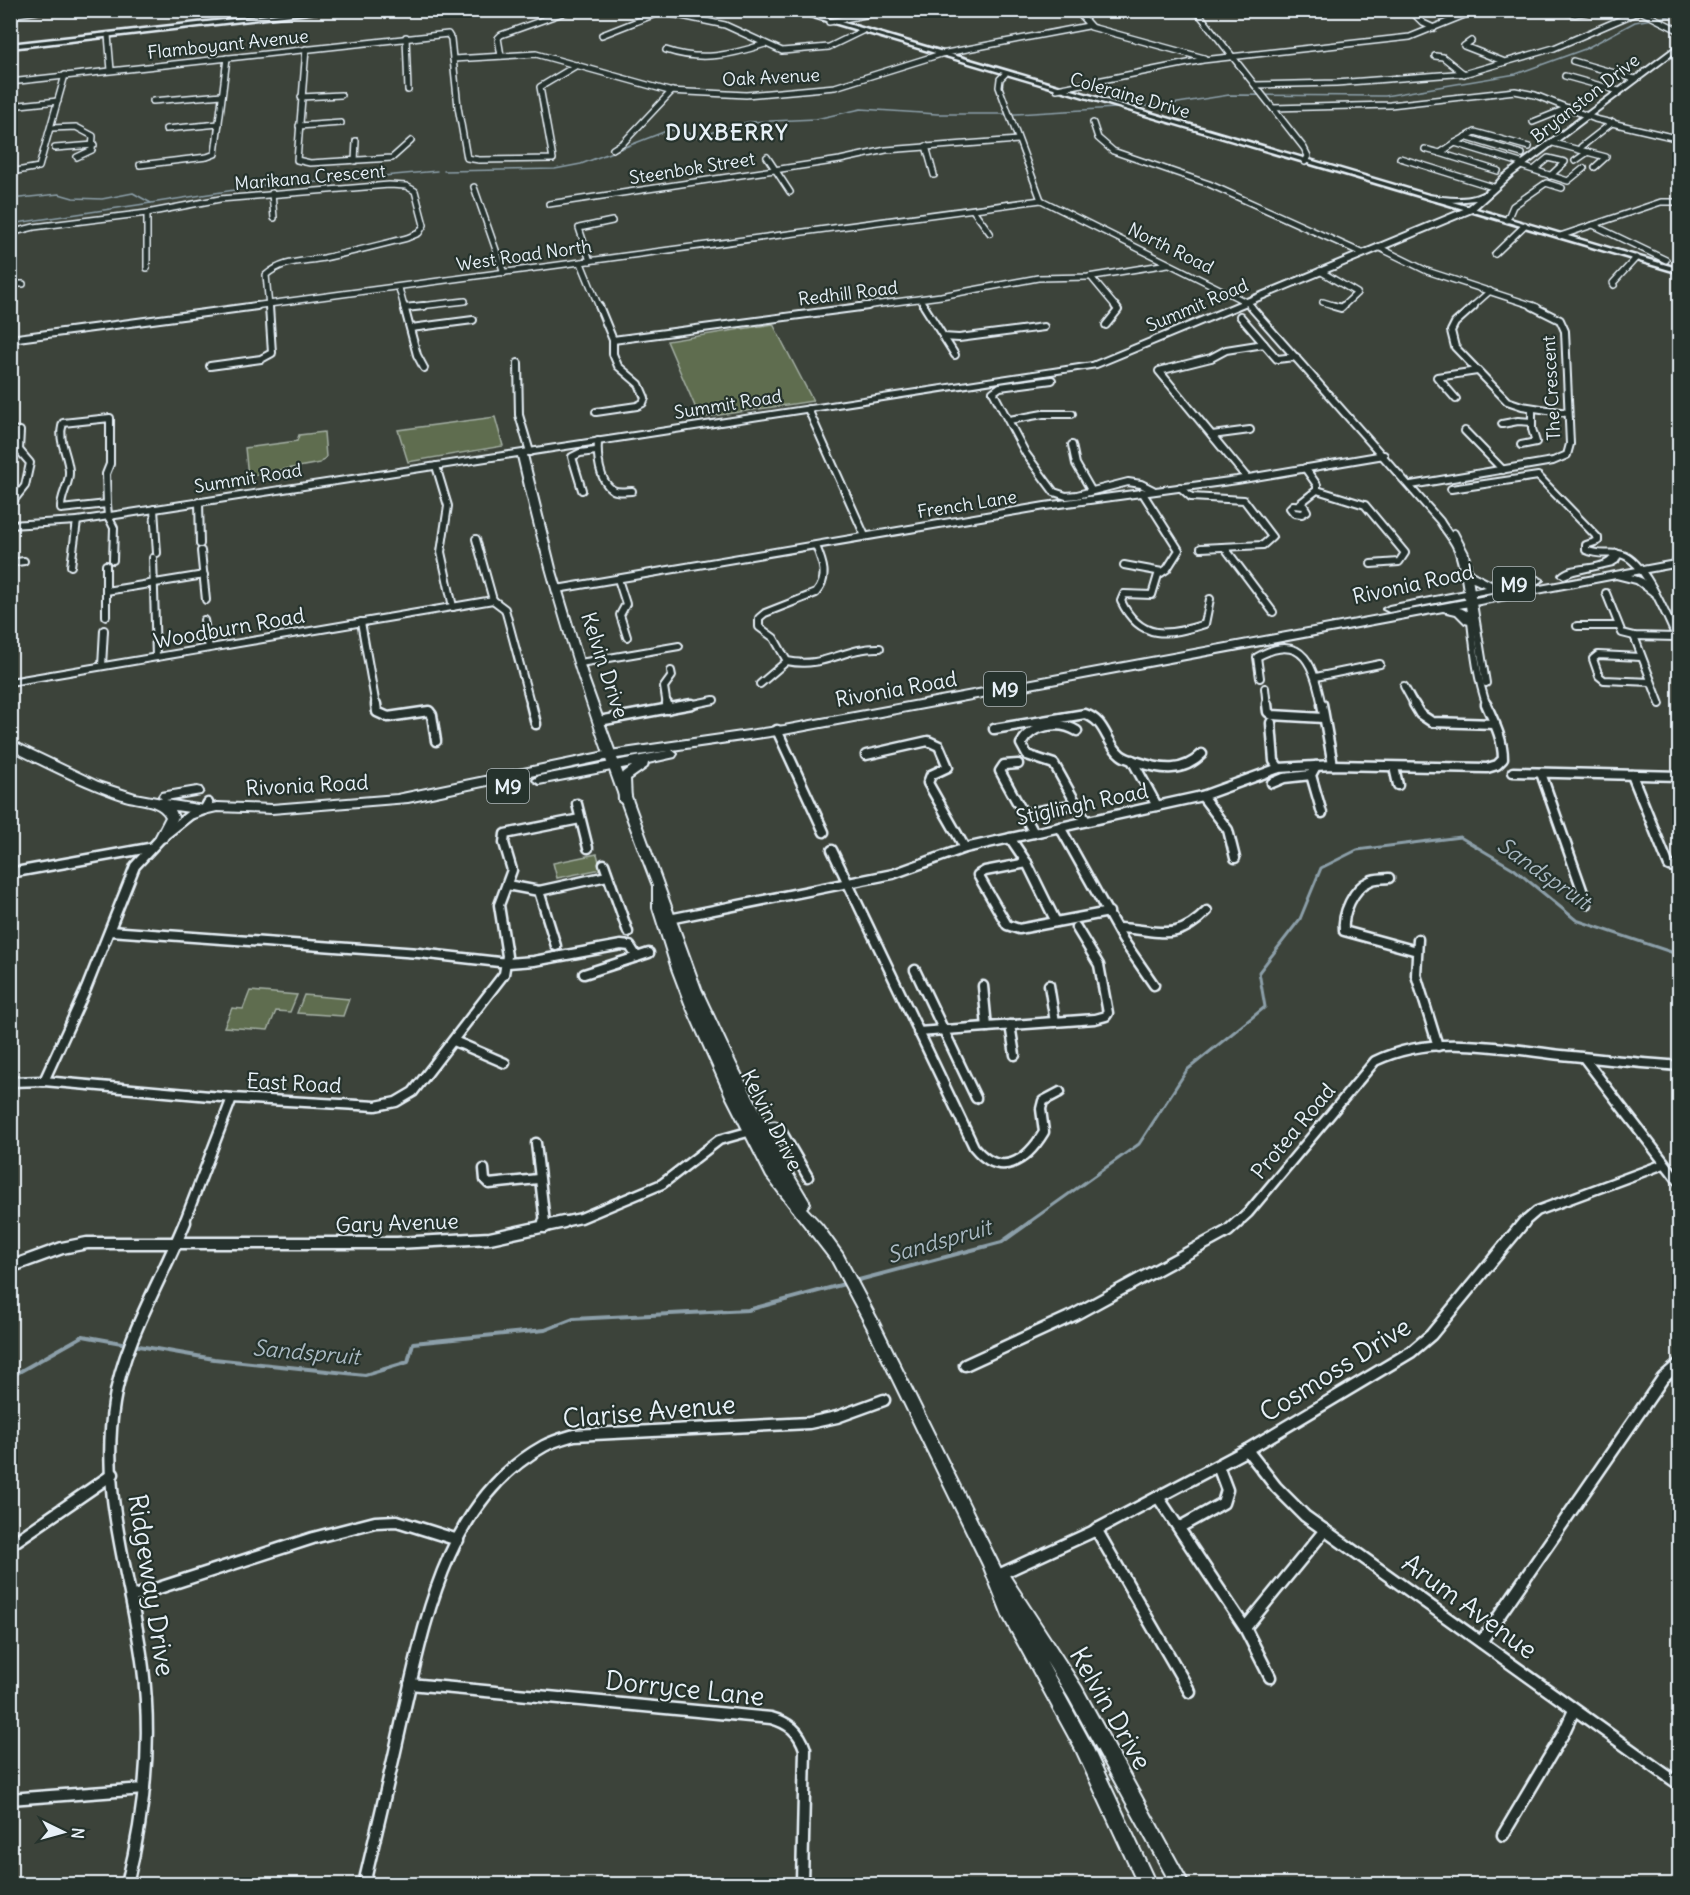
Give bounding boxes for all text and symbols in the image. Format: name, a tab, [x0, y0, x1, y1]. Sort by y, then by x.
street label: Flamboyant Avenue	[146, 24, 310, 64]
street label: Bryanston Drive	[1526, 48, 1644, 148]
street label: Oak Avenue	[721, 63, 821, 91]
street label: Coleraine Drive	[1067, 67, 1193, 123]
district label: DUXBERRY	[665, 118, 789, 146]
street label: Steenbok Street	[627, 147, 757, 189]
street label: Marikana Crescent	[233, 159, 387, 195]
street label: North Road	[1124, 217, 1218, 279]
street label: West Road North	[455, 234, 593, 276]
street label: Summit Road	[1142, 273, 1252, 337]
street label: Redhill Road	[797, 275, 900, 311]
street label: The Crescent	[1537, 335, 1565, 441]
street label: Summit Road	[673, 384, 784, 424]
street label: Summit Road	[193, 458, 304, 498]
street label: French Lane	[916, 485, 1018, 523]
street label: Rivonia Road	[1350, 558, 1476, 610]
road number: M9	[1493, 567, 1535, 601]
street label: Woodburn Road	[151, 601, 307, 655]
street label: Kelvin Drive	[575, 608, 635, 722]
street label: Rivonia Road	[833, 665, 959, 713]
road number: M9	[984, 672, 1026, 706]
street label: Rivonia Road	[245, 768, 369, 802]
road number: M9	[487, 769, 529, 803]
street label: Stiglingh Road	[1013, 777, 1151, 831]
water label: Sandspruit	[1492, 831, 1598, 917]
street label: Kelvin Drive	[735, 1065, 809, 1175]
street label: East Road	[246, 1067, 342, 1099]
street label: Protea Road	[1245, 1077, 1341, 1185]
street label: Gary Avenue	[335, 1207, 459, 1239]
water label: Sandspruit	[884, 1212, 997, 1269]
street label: Cosmoss Drive	[1253, 1309, 1417, 1429]
water label: Sandspruit	[251, 1333, 363, 1371]
street label: Clarise Avenue	[561, 1387, 737, 1435]
street label: Ridgeway Drive	[121, 1492, 183, 1678]
street label: Arum Avenue	[1396, 1546, 1544, 1666]
street label: Kelvin Drive	[1063, 1641, 1159, 1775]
street label: Dorryce Lane	[604, 1663, 766, 1713]
north arrow	[33, 1802, 93, 1862]
text: N	[67, 1827, 88, 1840]

